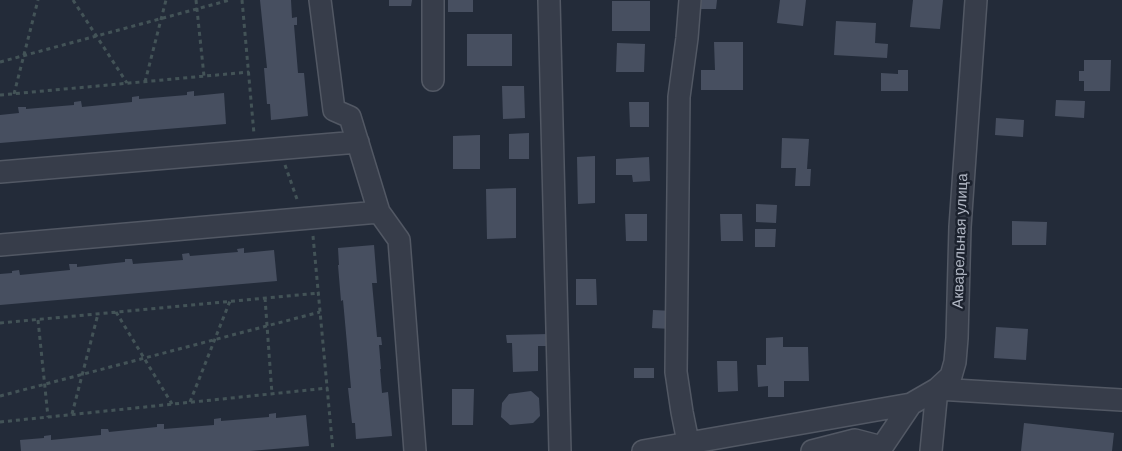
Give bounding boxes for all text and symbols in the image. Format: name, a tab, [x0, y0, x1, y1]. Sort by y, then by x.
street label: Акварельная улица	[950, 173, 972, 309]

